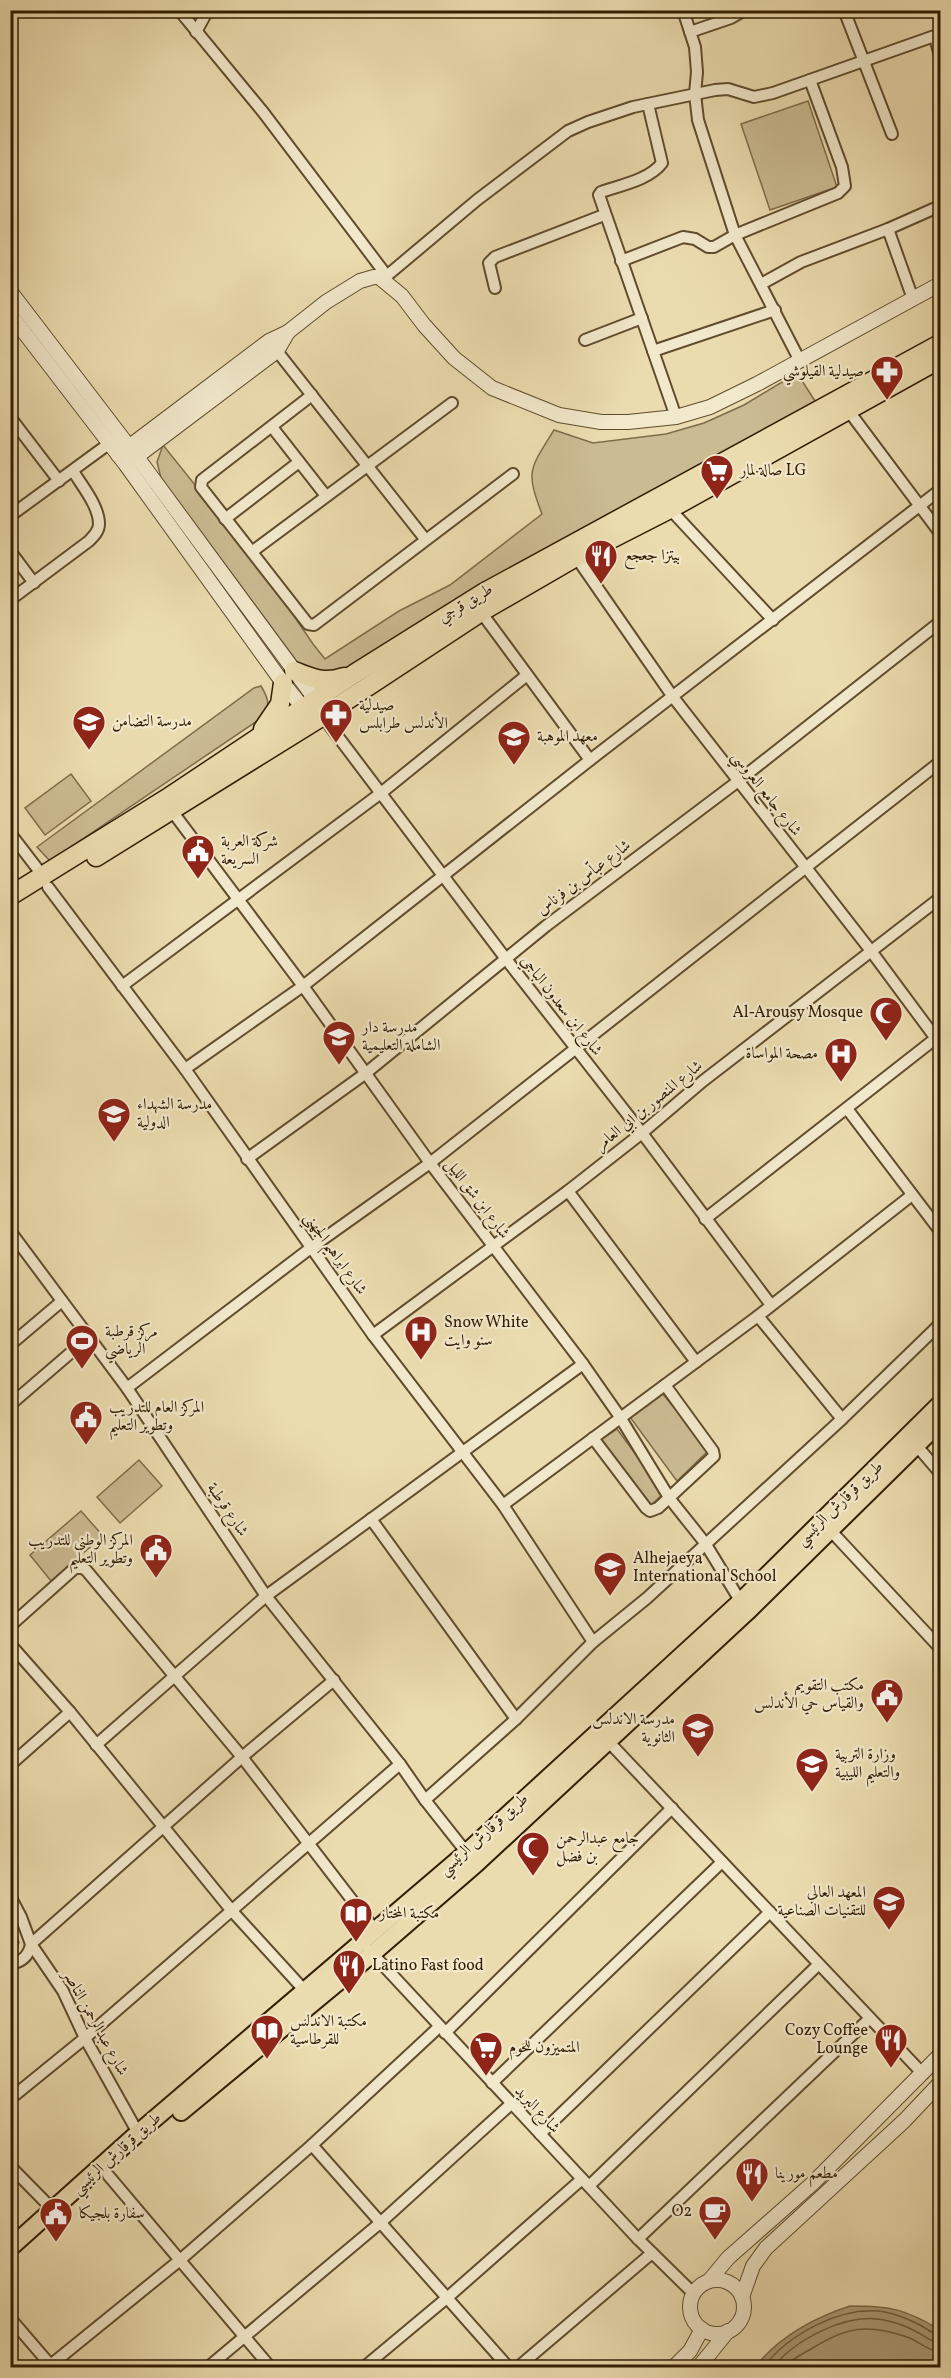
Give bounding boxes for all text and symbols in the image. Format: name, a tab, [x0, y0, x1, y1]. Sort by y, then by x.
pharmacy icon: صيدلية القيلوشي	[869, 354, 905, 401]
place label: صيدلية القيلوشي	[783, 361, 864, 386]
supermarket icon: صالة لمار LG	[699, 453, 735, 500]
place label: صالة لمار LG	[738, 460, 806, 482]
restaurant icon: بيتزا جعجع	[583, 538, 619, 585]
place label: بيتزا جعجع	[624, 545, 680, 570]
street label: طريق قرجي	[435, 579, 497, 629]
place label: صيدلية الأندلس طرابلس	[359, 695, 448, 735]
pharmacy icon: صيدلية الأندلس طرابلس	[318, 697, 354, 744]
school or university icon: مدرسة التضامن	[71, 704, 107, 751]
place label: مدرسة التضامن	[112, 711, 192, 733]
school or university icon: معهد الموهبة	[496, 719, 532, 766]
place label: معهد الموهبة	[537, 726, 598, 748]
street label: شارع جامع العروسي	[723, 747, 806, 843]
place label: شركة العربة السريعة	[221, 831, 278, 871]
public building icon: شركة العربة السريعة	[180, 833, 216, 880]
street label: شارع عباّس بن فرناس	[531, 834, 636, 922]
street label: شارع ابن سعدون الباجي	[514, 951, 607, 1062]
mosque icon: Al-Arousy Mosque	[868, 995, 904, 1042]
place label: Al-Arousy Mosque	[733, 1002, 863, 1024]
place label: مدرسة دار الشاملة التعليمية	[360, 1017, 440, 1057]
school or university icon: مدرسة دار الشاملة التعليمية	[321, 1019, 357, 1066]
hospital icon: مصحة المواساة	[823, 1036, 859, 1083]
place label: مصحة المواساة	[746, 1043, 818, 1065]
street label: شارع المنصور بن ابي العامر	[590, 1056, 708, 1157]
place label: مدرسة الشهداء الدولية	[137, 1094, 212, 1134]
school or university icon: مدرسة الشهداء الدولية	[96, 1096, 132, 1143]
street label: شارع ابن شق الليل	[439, 1154, 514, 1244]
street label: شارع ابراهيم الجهني	[295, 1208, 372, 1302]
place label: Snow White سنو وايت	[444, 1312, 529, 1352]
hospital icon: Snow White سنو وايت	[403, 1314, 439, 1361]
place label: مركز قرطبة الرياضي	[105, 1321, 158, 1364]
sports icon: مركز قرطبة الرياضي	[64, 1323, 100, 1370]
place label: المركز العام للتدريب وتطوير التعليم	[109, 1397, 204, 1441]
public building icon: المركز العام للتدريب وتطوير التعليم	[68, 1399, 104, 1446]
street label: طريق قرقارش الرئيسي	[791, 1457, 891, 1554]
street label: شارع قرطبة	[200, 1479, 253, 1542]
place label: المركز الوطني للتدريب وتطوير التعليم	[28, 1530, 133, 1574]
public building icon: المركز الوطني للتدريب وتطوير التعليم	[138, 1532, 174, 1579]
place label: Alhejaeya International School	[633, 1548, 777, 1588]
school or university icon: Alhejaeya International School	[592, 1550, 628, 1597]
place label: مكتب التقويم والقياس حي الأندلس	[754, 1675, 864, 1715]
public building icon: مكتب التقويم والقياس حي الأندلس	[869, 1677, 905, 1724]
place label: مدرسة الاندلس الثانوية	[592, 1709, 675, 1749]
school or university icon: مدرسة الاندلس الثانوية	[680, 1711, 716, 1758]
place label: وزارة التربية والتعليم الليبية	[835, 1744, 900, 1788]
school or university icon: وزارة التربية والتعليم الليبية	[794, 1746, 830, 1793]
street label: طريق قرقارش الرئيسي	[434, 1789, 536, 1883]
place label: جامع عبدالرحمن بن فضل	[556, 1828, 639, 1868]
mosque icon: جامع عبدالرحمن بن فضل	[515, 1830, 551, 1877]
place label: المعهد العالي للتقنيات الصناعية	[778, 1882, 866, 1922]
school or university icon: المعهد العالي للتقنيات الصناعية	[871, 1884, 907, 1931]
library icon: مكتبة المختار	[338, 1896, 374, 1943]
place label: مكتبة المختار	[377, 1903, 439, 1925]
restaurant icon: Latino Fast food	[331, 1948, 367, 1995]
place label: Latino Fast food	[372, 1955, 484, 1977]
street label: شارع عبدالرحمن الناصر	[55, 1964, 133, 2080]
place label: مكتبة الاندلس للقرطاسية	[290, 2011, 367, 2051]
library icon: مكتبة الاندلس للقرطاسية	[249, 2013, 285, 2060]
place label: Cozy Coffee Lounge	[785, 2020, 868, 2060]
restaurant icon: Cozy Coffee Lounge	[873, 2022, 909, 2069]
supermarket icon: المتميزون للحوم	[468, 2030, 504, 2077]
place label: المتميزون للحوم	[509, 2037, 580, 2061]
street label: شارع البريد	[509, 2081, 565, 2139]
street label: طريق قرقارش الرئيسي	[67, 2108, 169, 2202]
restaurant icon: مطعم مورينا	[734, 2156, 770, 2203]
place label: مطعم مورينا	[775, 2163, 838, 2188]
cafe icon: O2	[697, 2194, 733, 2241]
public building icon: سفارة بلجيكا	[38, 2196, 74, 2243]
place label: O2	[672, 2201, 692, 2223]
place label: سفارة بلجيكا	[79, 2203, 145, 2225]

